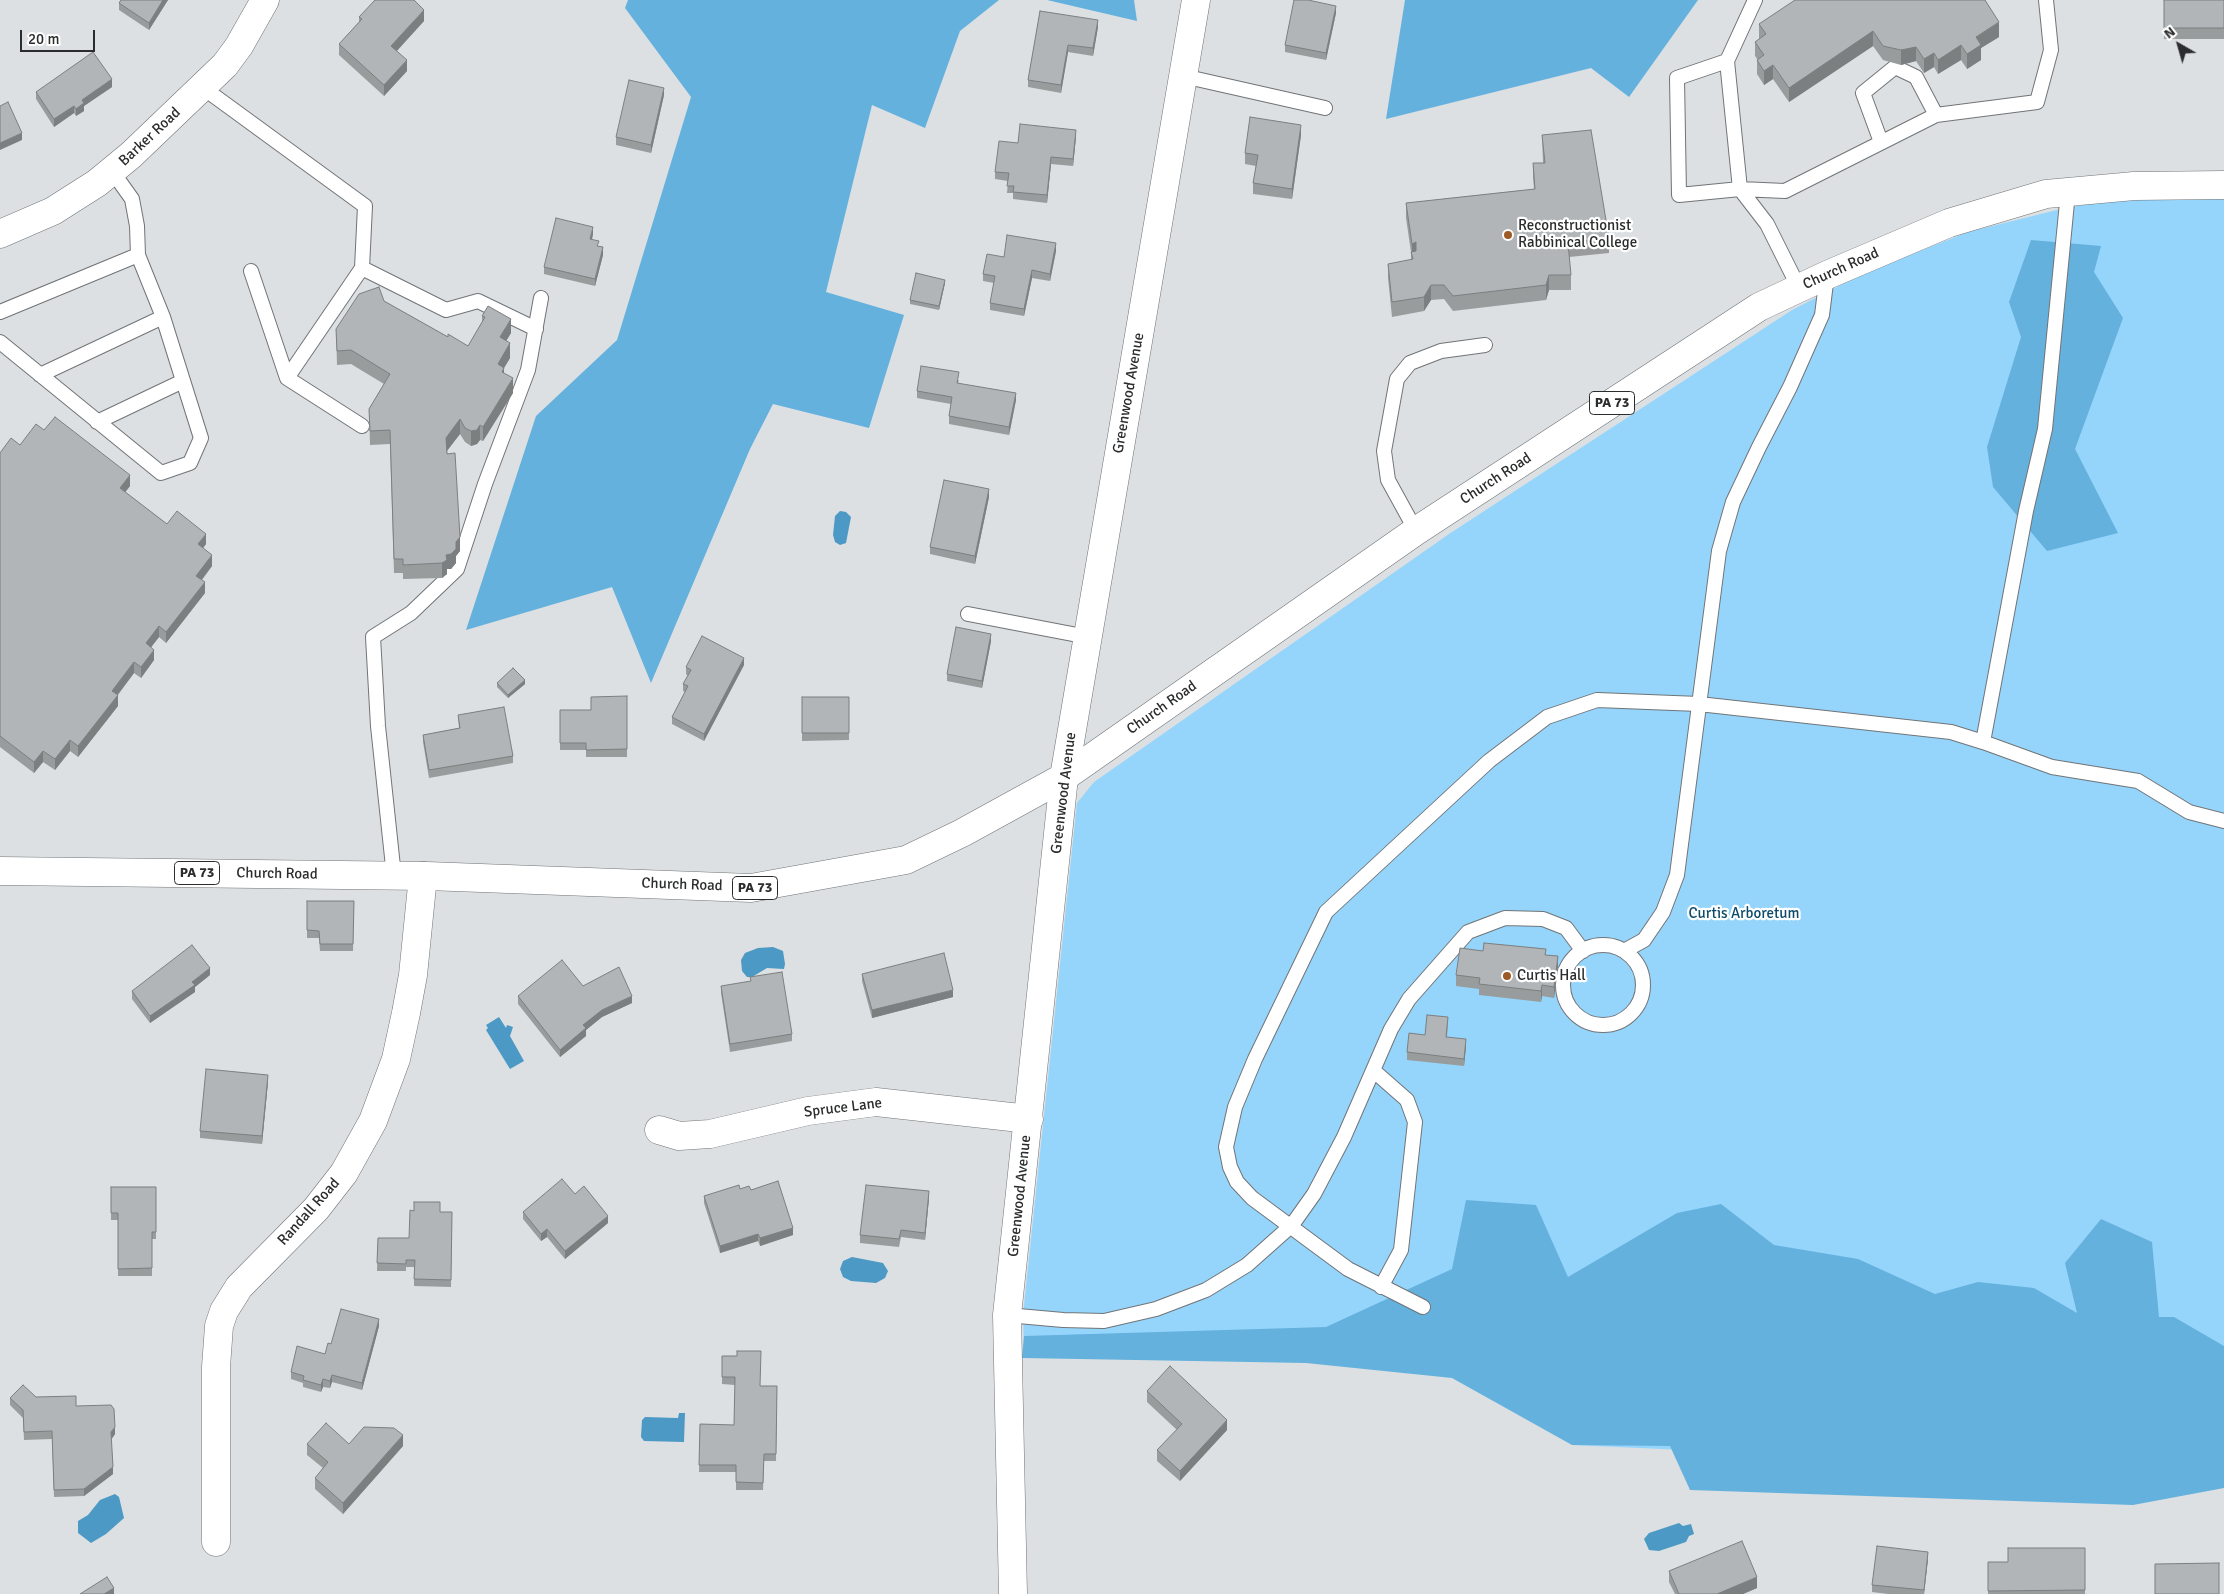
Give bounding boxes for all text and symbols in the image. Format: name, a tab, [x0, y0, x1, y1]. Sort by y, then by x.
scale bar	[22, 20, 98, 52]
north arrow	[2154, 20, 2204, 70]
text: N	[2160, 23, 2179, 42]
text: 20 m	[28, 30, 59, 48]
street label: Barker Road	[115, 104, 185, 170]
place label: Reconstructionist Rabbinical College	[1518, 217, 1637, 252]
marker: Reconstructionist Rabbinical College	[1502, 229, 1514, 241]
street label: Church Road	[1800, 244, 1882, 294]
street label: Greenwood Avenue	[1110, 331, 1148, 455]
road number: PA 73	[1590, 392, 1634, 414]
street label: Church Road	[1457, 449, 1535, 509]
street label: Church Road	[1124, 677, 1200, 739]
street label: Greenwood Avenue	[1048, 731, 1080, 855]
road number: PA 73	[174, 861, 220, 884]
street label: Church Road	[236, 864, 318, 884]
street label: Church Road	[641, 875, 723, 895]
road number: PA 73	[732, 876, 778, 900]
park label: Curtis Arboretum	[1689, 905, 1799, 923]
place label: Curtis Hall	[1517, 967, 1586, 985]
marker: Curtis Hall	[1501, 970, 1513, 982]
street label: Spruce Lane	[803, 1094, 883, 1122]
street label: Greenwood Avenue	[1005, 1134, 1035, 1258]
street label: Randall Road	[274, 1175, 344, 1249]

